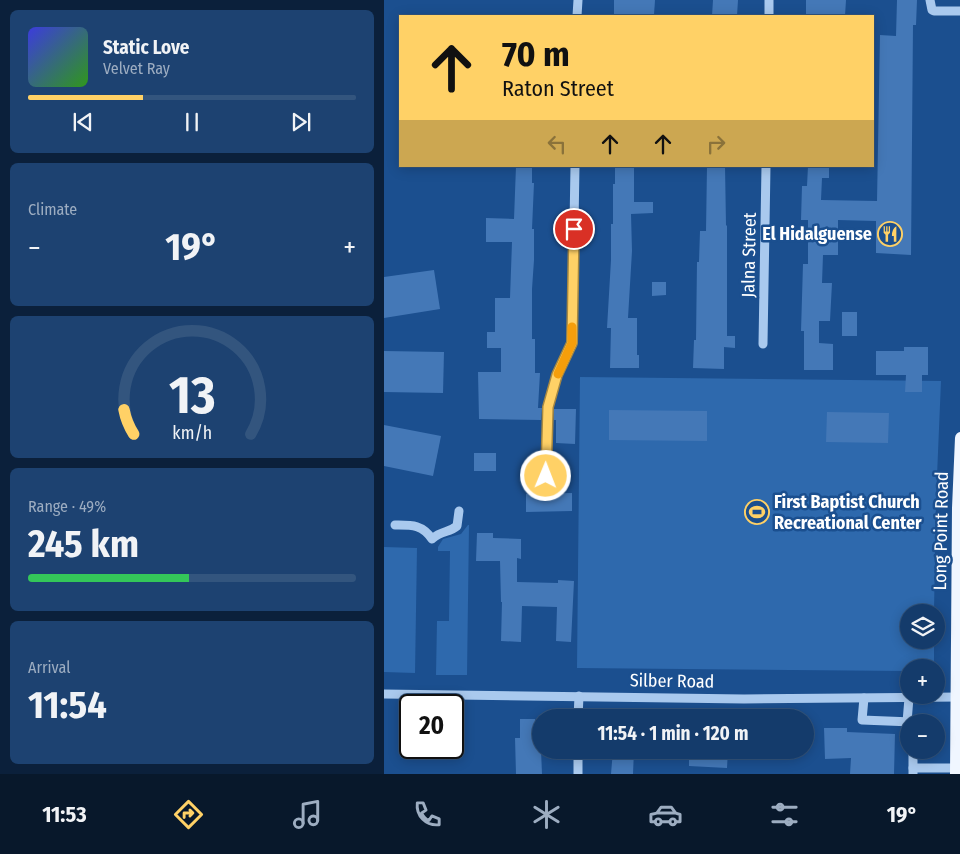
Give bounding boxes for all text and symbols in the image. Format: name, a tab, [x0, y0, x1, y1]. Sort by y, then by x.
text: 70 m	[502, 33, 570, 75]
icon: ahead	[419, 35, 484, 100]
text: Static Love	[103, 36, 190, 59]
text: Velvet Ray	[103, 59, 170, 78]
text: Raton Street	[502, 75, 614, 102]
icon: previous	[69, 108, 97, 136]
icon: pause	[178, 108, 206, 136]
icon: next	[287, 108, 315, 136]
icon: left	[543, 130, 571, 158]
icon: ahead	[596, 130, 624, 158]
icon: ahead	[649, 130, 677, 158]
icon: right	[702, 130, 730, 158]
text: Climate	[28, 200, 77, 219]
pin	[553, 208, 595, 250]
street label: Jalna Street	[737, 212, 761, 298]
icon: arrive	[560, 215, 588, 243]
restaurant icon: El Hidalguense	[877, 221, 903, 247]
place label: El Hidalguense	[762, 223, 872, 245]
text: 19°	[165, 224, 219, 270]
text: −	[28, 231, 41, 264]
text: +	[343, 231, 356, 264]
text: 13	[169, 364, 215, 427]
text: km/h	[172, 422, 212, 444]
position arrow	[519, 449, 571, 501]
street label: Long Point Road	[929, 471, 953, 591]
place label: First Baptist Church Recreational Center	[774, 491, 922, 534]
text: Range · 49%	[28, 497, 106, 516]
sports icon: First Baptist Church Recreational Center	[744, 499, 770, 525]
text: 245 km	[28, 521, 139, 567]
map controls	[900, 604, 945, 759]
button: layers	[900, 604, 945, 649]
text: Arrival	[28, 658, 70, 677]
button: +	[900, 659, 945, 704]
street label: Silber Road	[630, 669, 714, 693]
text: 11:54	[28, 682, 107, 728]
speed limit sign: 20	[399, 694, 464, 759]
button: −	[900, 714, 945, 759]
text: 11:54 · 1 min · 120 m	[598, 722, 748, 745]
icon: directions	[171, 797, 206, 832]
icon: music	[290, 797, 325, 832]
icon: phone	[410, 797, 445, 832]
icon: climate	[529, 797, 564, 832]
icon: car	[648, 797, 683, 832]
icon: filters	[767, 797, 802, 832]
text: 11:53	[42, 801, 87, 828]
text: 19°	[887, 801, 918, 828]

